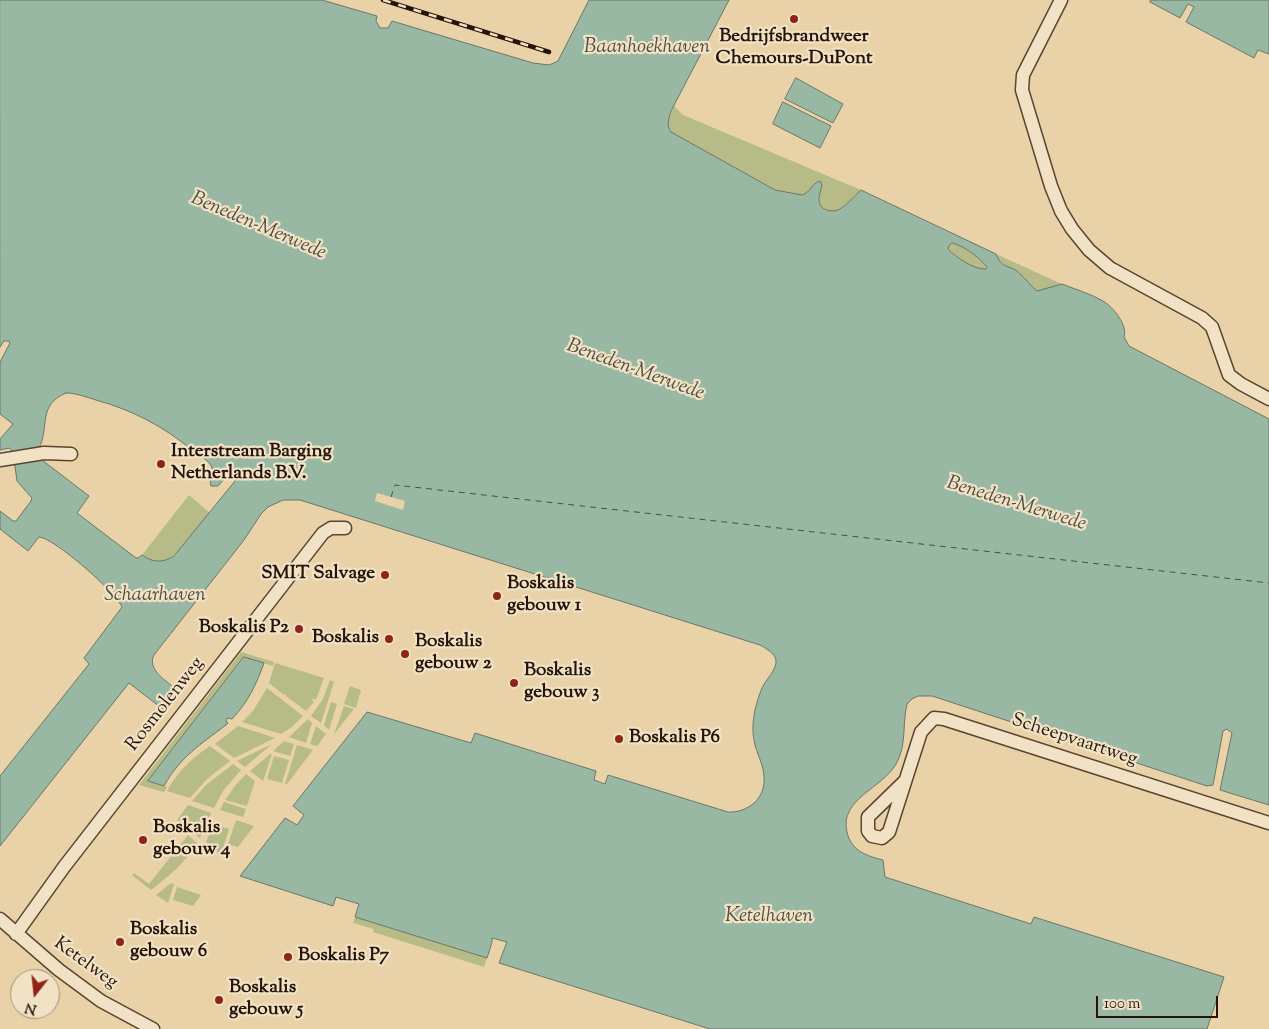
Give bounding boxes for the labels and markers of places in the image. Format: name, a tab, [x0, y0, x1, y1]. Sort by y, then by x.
marker: Bedrijfsbrandweer Chemours-DuPont	[788, 13, 800, 25]
place label: Bedrijfsbrandweer Chemours-DuPont	[716, 27, 872, 71]
place label: Interstream Barging Netherlands B.V.	[171, 442, 332, 486]
marker: Interstream Barging Netherlands B.V.	[155, 458, 167, 470]
place label: SMIT Salvage	[261, 564, 375, 586]
marker: SMIT Salvage	[379, 569, 391, 581]
place label: Boskalis gebouw 1	[507, 574, 581, 618]
marker: Boskalis gebouw 1	[491, 590, 503, 602]
place label: Boskalis P2	[199, 618, 289, 640]
marker: Boskalis P2	[293, 623, 305, 635]
place label: Boskalis	[312, 628, 379, 650]
place label: Boskalis gebouw 2	[415, 632, 492, 676]
marker: Boskalis	[383, 633, 395, 645]
marker: Boskalis gebouw 2	[399, 648, 411, 660]
place label: Boskalis gebouw 3	[524, 661, 600, 705]
marker: Boskalis gebouw 3	[508, 677, 520, 689]
place label: Boskalis P6	[629, 728, 720, 750]
marker: Boskalis P6	[613, 733, 625, 745]
place label: Boskalis gebouw 4	[153, 818, 230, 862]
marker: Boskalis gebouw 4	[137, 834, 149, 846]
place label: Boskalis gebouw 6	[130, 920, 207, 964]
marker: Boskalis gebouw 6	[114, 936, 126, 948]
place label: Boskalis P7	[298, 946, 389, 968]
marker: Boskalis P7	[282, 951, 294, 963]
place label: Boskalis gebouw 5	[229, 978, 303, 1022]
marker: Boskalis gebouw 5	[213, 994, 225, 1006]

